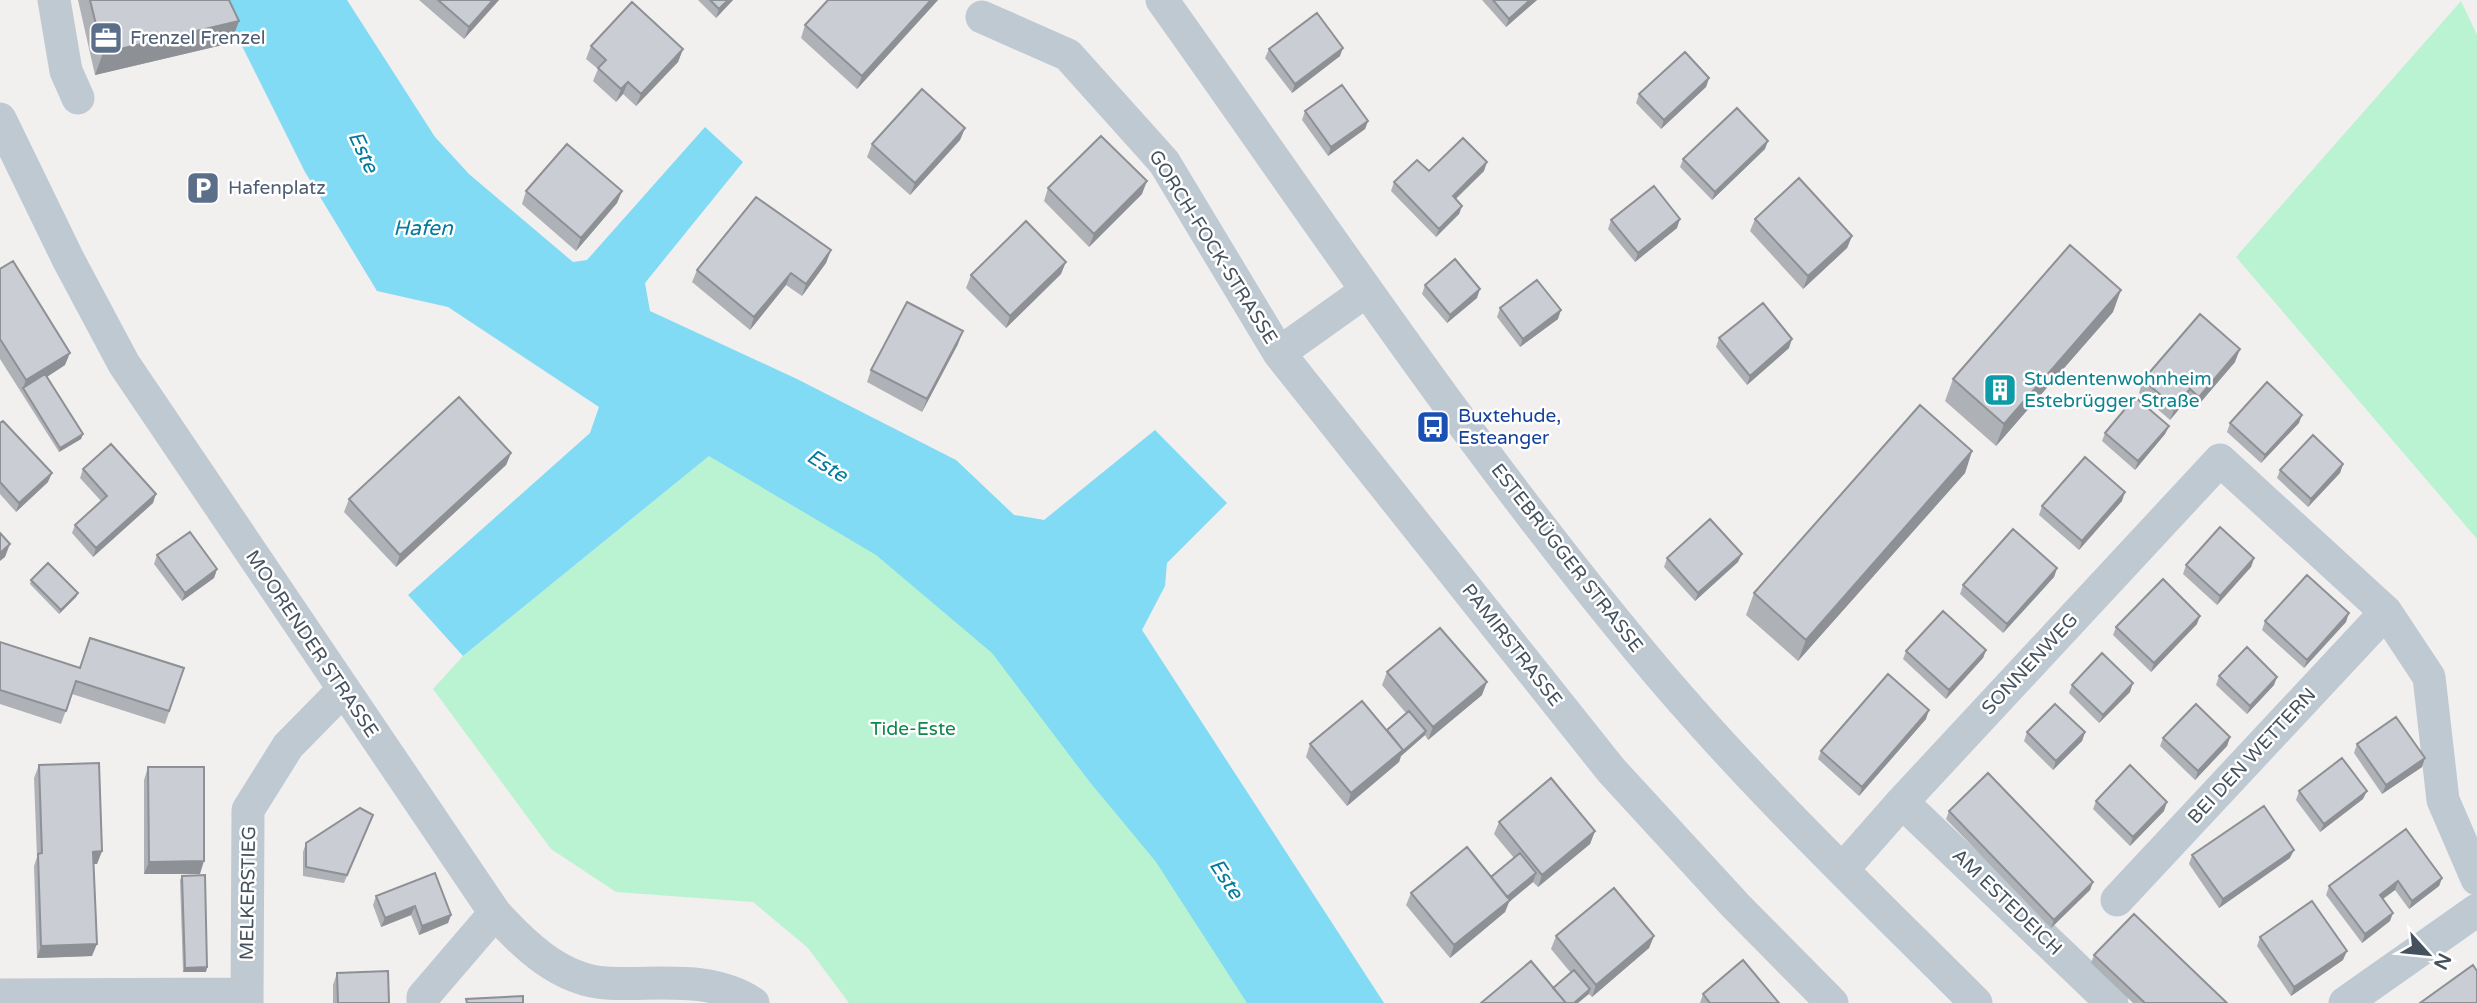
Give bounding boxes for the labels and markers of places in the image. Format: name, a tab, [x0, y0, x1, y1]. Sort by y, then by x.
office icon: Frenzel Frenzel	[87, 19, 125, 57]
place label: Frenzel Frenzel	[130, 27, 266, 49]
parking icon: Hafenplatz	[184, 169, 222, 207]
place label: Hafenplatz	[228, 177, 326, 199]
place label: Studentenwohnheim Estebrügger Straße	[2024, 368, 2212, 412]
building icon: Studentenwohnheim Estebrügger Straße	[1981, 371, 2019, 409]
place label: Buxtehude, Esteanger	[1458, 405, 1561, 449]
bus stop icon: Buxtehude, Esteanger	[1414, 408, 1452, 446]

